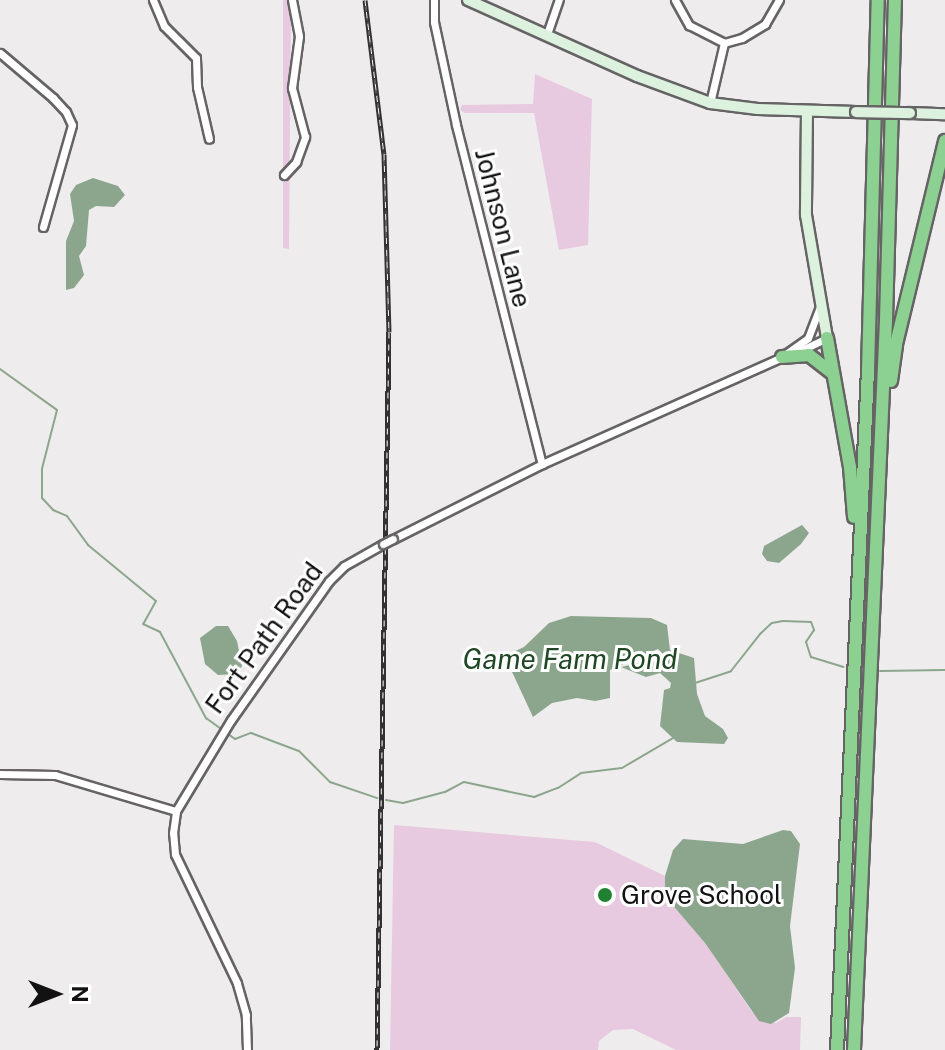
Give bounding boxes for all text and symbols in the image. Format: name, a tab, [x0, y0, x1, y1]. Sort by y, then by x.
street label: Johnson Lane	[468, 145, 538, 311]
street label: Fort Path Road	[199, 556, 329, 720]
water label: Game Farm Pond	[462, 642, 678, 676]
place label: Grove School	[621, 879, 782, 911]
marker: Grove School	[596, 886, 614, 904]
north arrow	[16, 954, 96, 1034]
text: N	[67, 985, 93, 1003]

